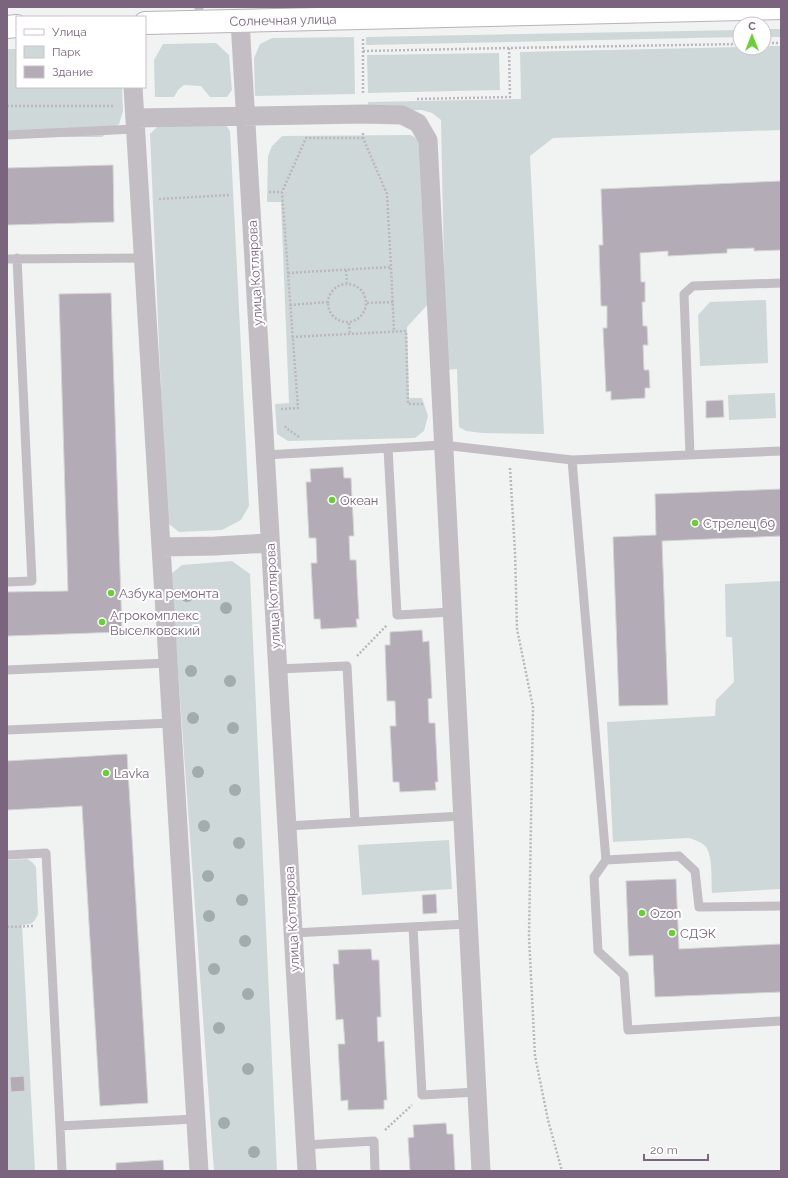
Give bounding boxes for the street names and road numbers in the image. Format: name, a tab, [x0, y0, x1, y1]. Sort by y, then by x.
street label: Солнечная улица	[229, 11, 337, 29]
street label: улица Котлярова	[245, 220, 265, 326]
street label: улица Котлярова	[263, 543, 283, 649]
street label: улица Котлярова	[282, 866, 302, 972]

